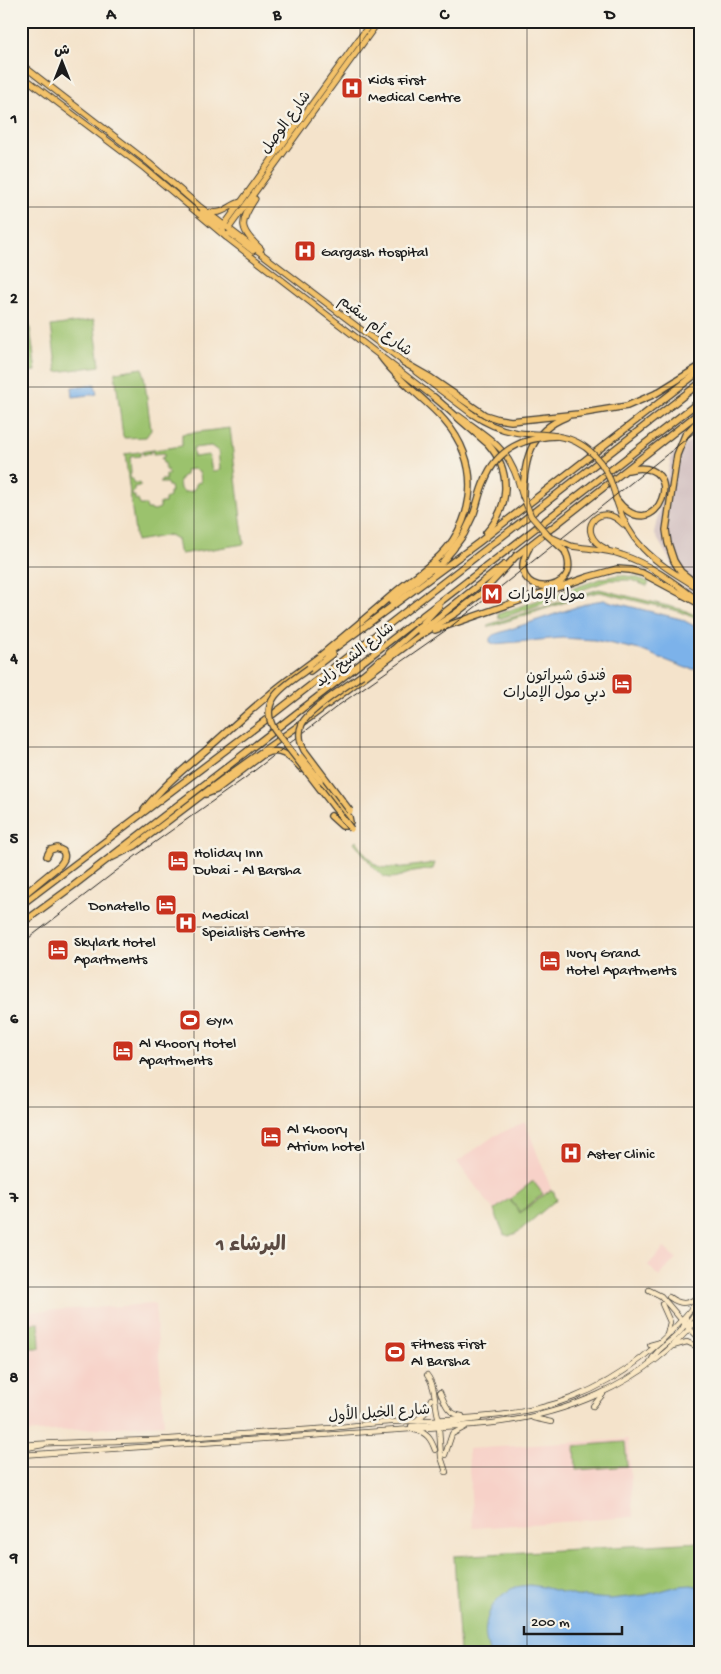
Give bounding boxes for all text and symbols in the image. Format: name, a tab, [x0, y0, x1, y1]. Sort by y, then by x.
text: A	[105, 7, 117, 26]
text: B	[272, 7, 282, 26]
text: C	[439, 7, 450, 26]
text: D	[603, 7, 616, 26]
north arrow	[38, 38, 88, 88]
text: ش	[54, 43, 70, 60]
place label: Kids First Medical Centre	[368, 72, 461, 107]
hospital icon: Kids First Medical Centre	[340, 76, 364, 100]
street label: شارع الوصل	[258, 88, 316, 158]
text: 1	[10, 111, 17, 130]
hospital icon: Gargash Hospital	[293, 239, 317, 263]
place label: Gargash Hospital	[321, 244, 428, 262]
text: 2	[10, 291, 18, 310]
street label: شارع أم سقيم	[334, 291, 416, 362]
text: 3	[9, 471, 18, 490]
metro station icon: مول الإمارات	[480, 582, 504, 606]
place label: مول الإمارات	[508, 587, 585, 605]
street label: شارع الشيخ زايد	[312, 619, 398, 692]
text: 4	[9, 651, 18, 670]
place label: فندق شيراتون دبي مول الإمارات	[503, 668, 606, 705]
hotel icon: فندق شيراتون دبي مول الإمارات	[610, 672, 634, 696]
text: 5	[10, 831, 19, 850]
place label: Holiday Inn Dubai - Al Barsha	[193, 845, 302, 880]
hotel icon: Holiday Inn Dubai - Al Barsha	[166, 849, 190, 873]
hotel icon: Donatello	[154, 893, 178, 917]
place label: Donatello	[88, 898, 150, 916]
place label: Medical Speialists Centre	[202, 907, 305, 942]
hospital icon: Medical Speialists Centre	[174, 911, 198, 935]
place label: Skylark Hotel Apartments	[74, 934, 156, 969]
hotel icon: Skylark Hotel Apartments	[46, 938, 70, 962]
place label: Ivory Grand Hotel Apartments	[566, 945, 677, 980]
hotel icon: Ivory Grand Hotel Apartments	[538, 949, 562, 973]
sports icon: GYM	[178, 1008, 202, 1032]
text: 6	[10, 1011, 19, 1030]
place label: GYM	[206, 1013, 233, 1031]
place label: Al Khoory Hotel Apartments	[139, 1035, 236, 1070]
hotel icon: Al Khoory Hotel Apartments	[111, 1039, 135, 1063]
place label: Al Khoory Atrium hotel	[287, 1121, 365, 1156]
hotel icon: Al Khoory Atrium hotel	[259, 1125, 283, 1149]
hospital icon: Aster Clinic	[559, 1141, 583, 1165]
place label: Aster Clinic	[587, 1146, 655, 1164]
text: 7	[9, 1190, 19, 1209]
district label: البرشاء 1	[215, 1234, 286, 1258]
place label: Fitness First Al Barsha	[410, 1336, 487, 1371]
sports icon: Fitness First Al Barsha	[383, 1340, 407, 1364]
text: 8	[10, 1370, 19, 1389]
street label: شارع الخيل الأول	[327, 1398, 431, 1427]
text: 9	[9, 1550, 18, 1569]
scale bar	[524, 1604, 621, 1636]
text: 200 m	[531, 1614, 570, 1632]

